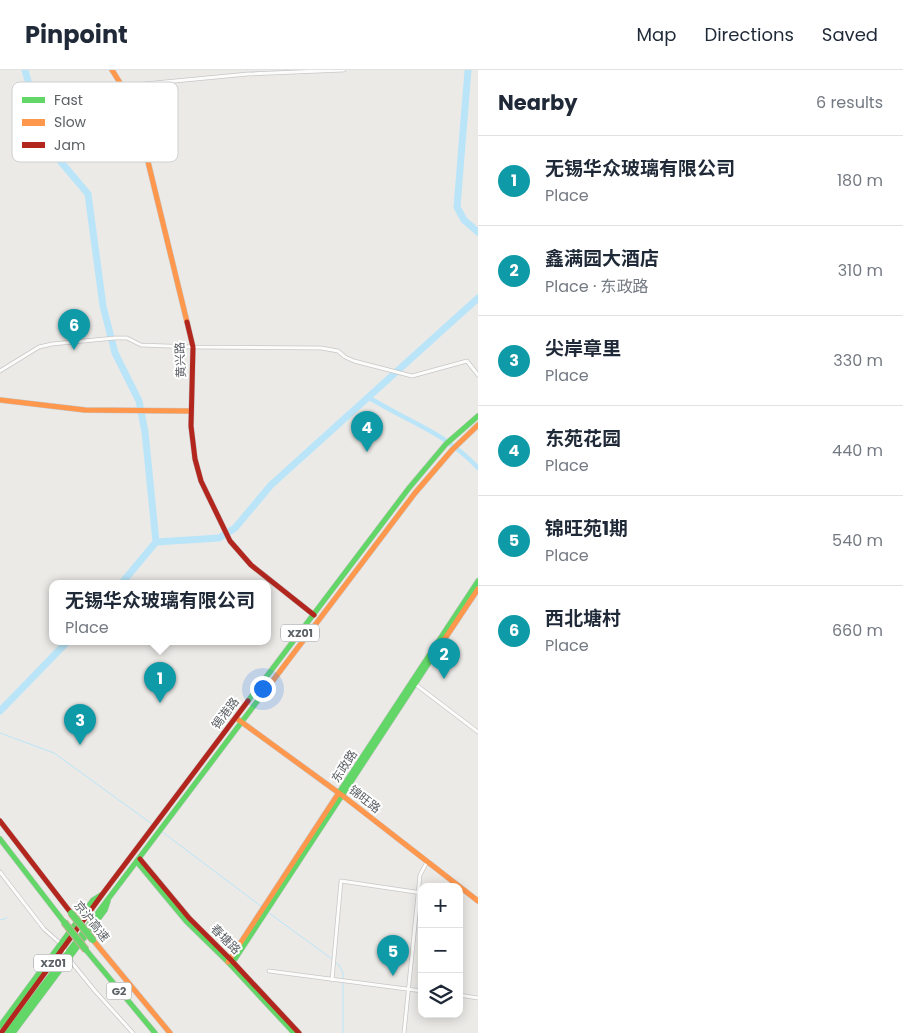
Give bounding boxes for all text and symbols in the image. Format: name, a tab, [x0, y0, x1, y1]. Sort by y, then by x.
text: Pinpoint	[25, 18, 128, 51]
text: Map	[637, 22, 676, 47]
text: Directions	[704, 22, 794, 47]
text: Saved	[822, 22, 878, 47]
legend	[12, 82, 178, 162]
text: Nearby	[498, 88, 578, 117]
text: Fast	[54, 90, 83, 110]
text: 6 results	[816, 91, 883, 114]
text: Slow	[54, 112, 87, 132]
text: Jam	[54, 135, 85, 155]
text: 无锡华众玻璃有限公司	[545, 155, 735, 182]
text: 1	[511, 169, 517, 192]
text: 180 m	[837, 169, 883, 192]
text: Place	[545, 184, 589, 207]
text: 鑫满园大酒店	[545, 245, 659, 272]
text: 2	[509, 259, 519, 282]
text: 310 m	[838, 259, 883, 282]
text: Place · 东政路	[545, 275, 649, 298]
pin: 6	[58, 309, 90, 350]
text: 尖岸章里	[545, 335, 621, 362]
street label: 黄兴路	[171, 342, 189, 378]
text: 3	[509, 349, 519, 372]
text: 330 m	[833, 349, 883, 372]
text: Place	[545, 364, 589, 387]
pin: 4	[351, 411, 383, 452]
text: 东苑花园	[545, 425, 621, 452]
text: 4	[509, 439, 519, 462]
text: 440 m	[832, 439, 883, 462]
text: Place	[545, 454, 589, 477]
text: 锦旺苑1期	[545, 515, 628, 542]
text: 5	[509, 529, 519, 552]
text: 540 m	[832, 529, 883, 552]
text: Place	[545, 544, 589, 567]
popup	[49, 580, 271, 645]
text: 无锡华众玻璃有限公司	[65, 587, 255, 614]
text: 西北塘村	[545, 605, 621, 632]
text: Place	[65, 616, 109, 639]
text: 6	[509, 619, 519, 642]
text: 660 m	[832, 619, 883, 642]
road number: XZ01	[281, 624, 319, 642]
text: Place	[545, 634, 589, 657]
pin: 2	[428, 638, 460, 679]
pin: 1	[144, 662, 176, 703]
your location	[250, 676, 276, 702]
street label: 锡港路	[207, 694, 243, 732]
pin: 3	[64, 704, 96, 745]
street label: 东政路	[327, 746, 361, 786]
street label: 锦旺路	[346, 781, 384, 817]
map controls	[418, 883, 463, 1018]
button: +	[418, 883, 463, 928]
street label: 京沪高速	[70, 897, 114, 945]
street label: 春塘路	[207, 920, 245, 958]
button: −	[418, 928, 463, 973]
pin: 5	[377, 935, 409, 976]
road number: XZ01	[34, 954, 72, 971]
button: layers	[418, 973, 463, 1018]
road number: G2	[106, 982, 132, 999]

